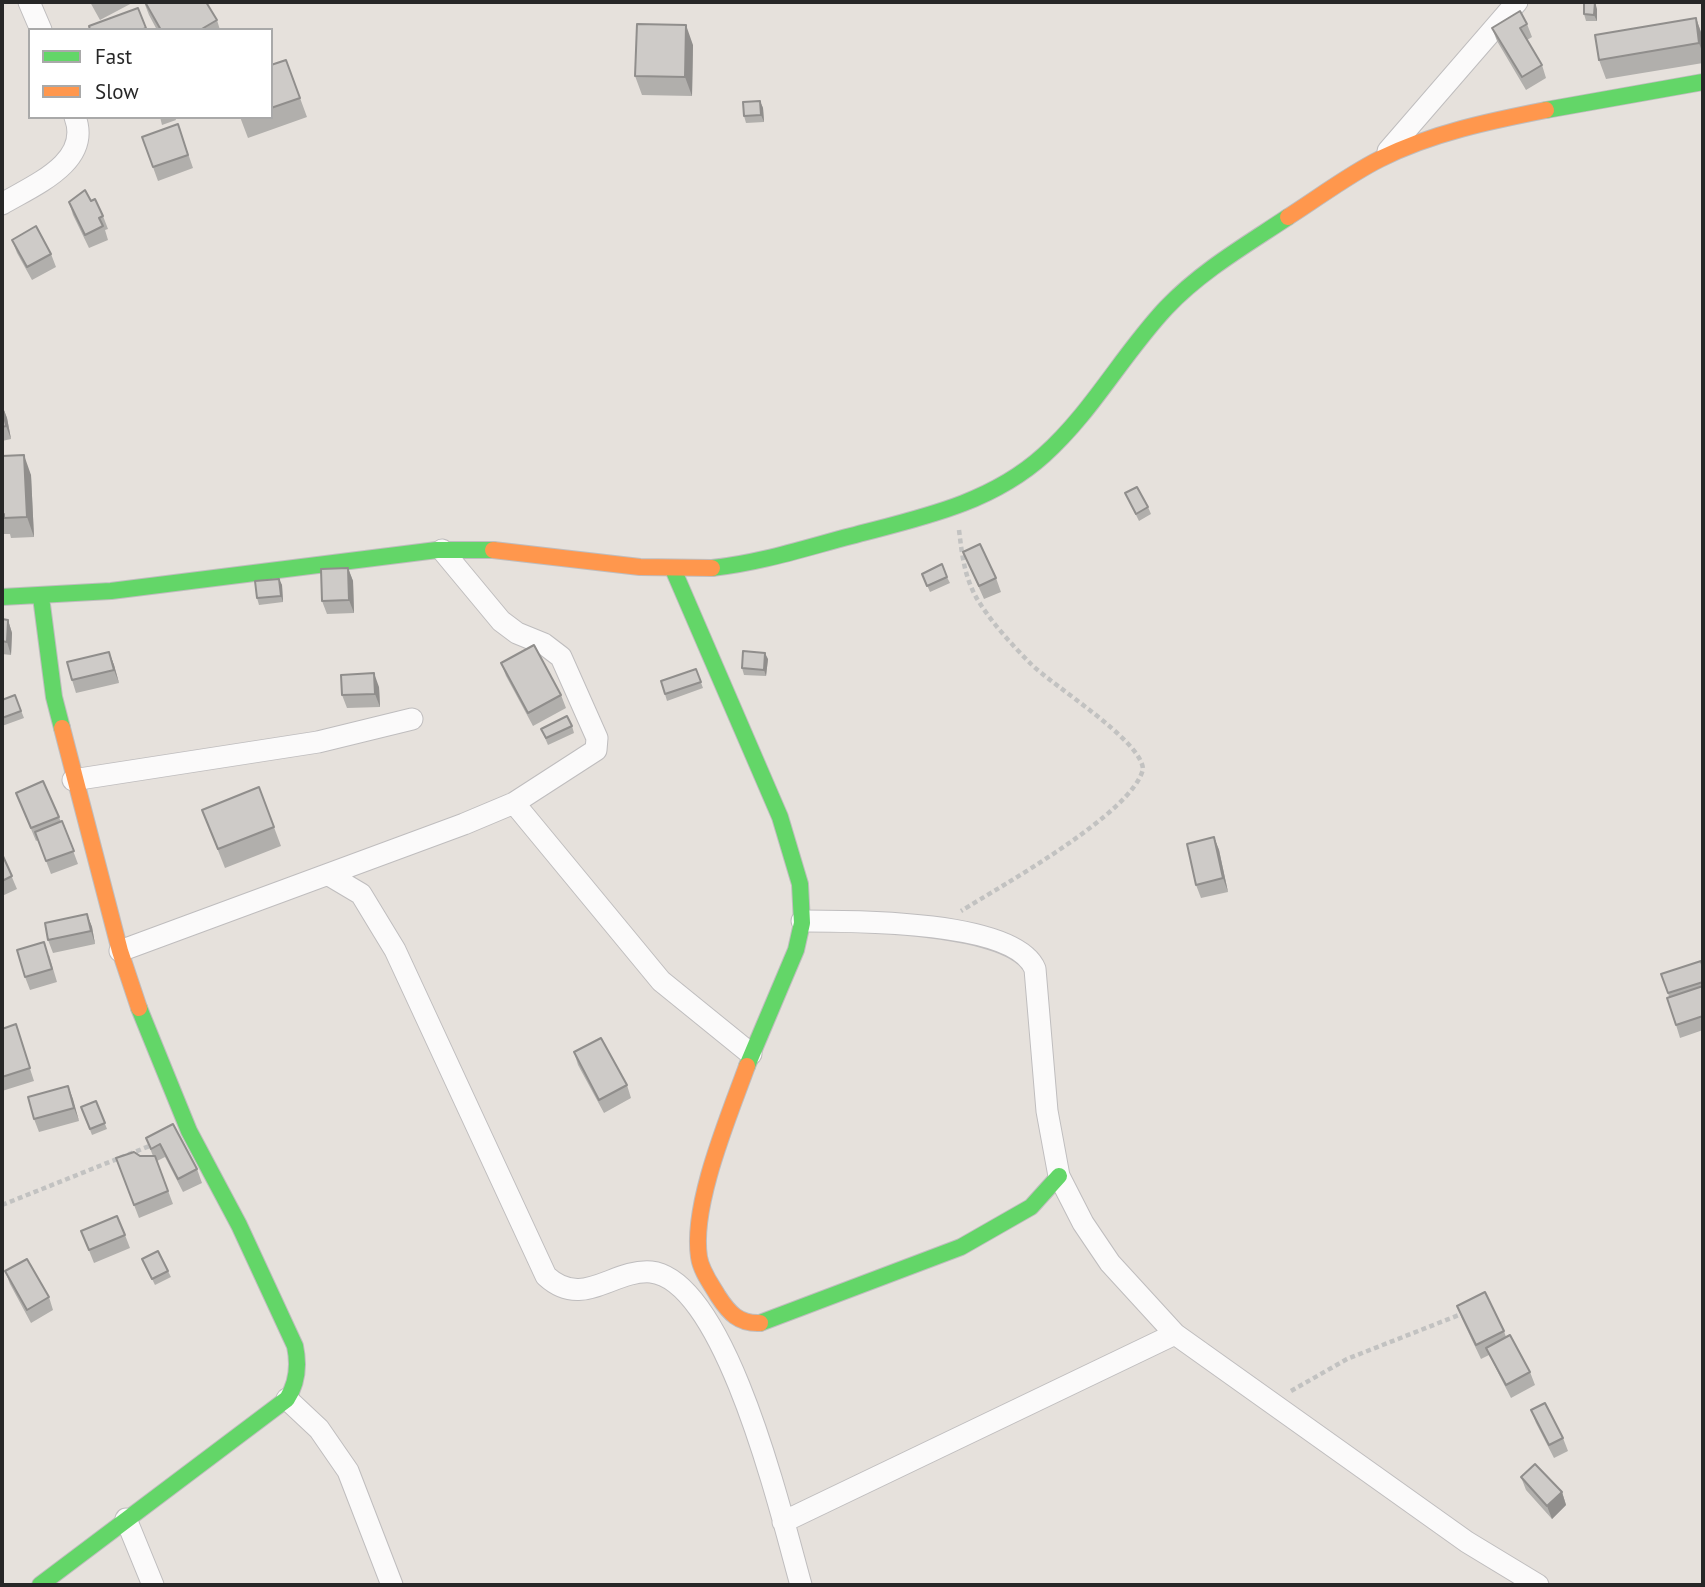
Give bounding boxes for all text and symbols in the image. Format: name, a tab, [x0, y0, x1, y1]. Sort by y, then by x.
legend	[28, 28, 273, 119]
text: Fast	[95, 43, 132, 70]
text: Slow	[95, 78, 139, 105]

